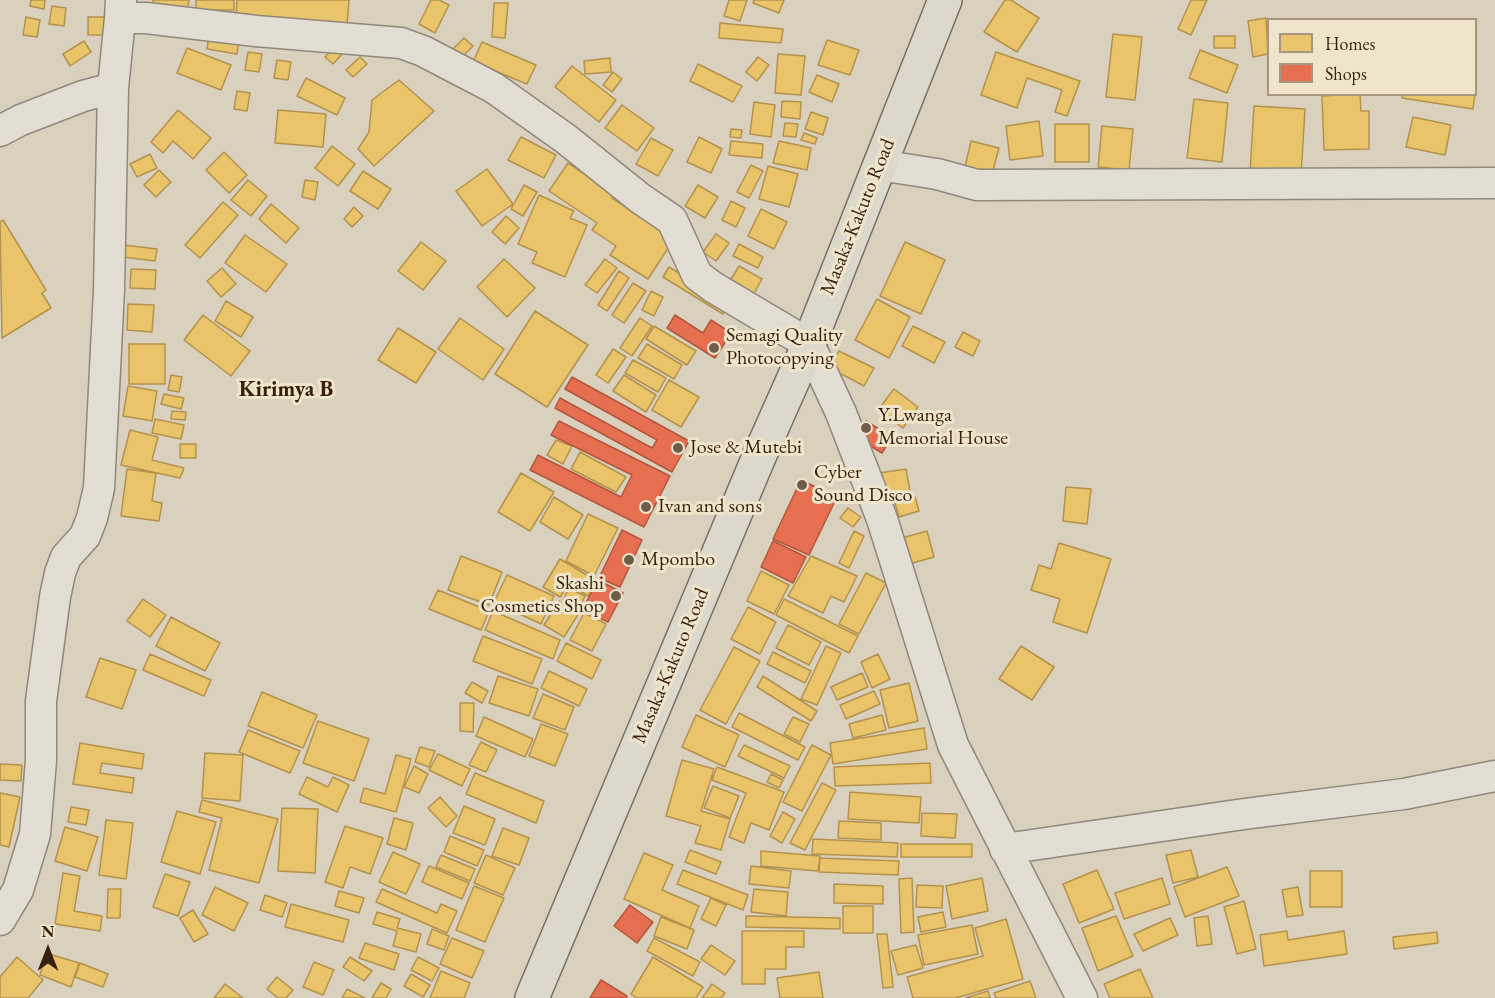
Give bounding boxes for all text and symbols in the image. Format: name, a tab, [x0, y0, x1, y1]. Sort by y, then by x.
legend	[1267, 18, 1477, 96]
text: Homes	[1325, 32, 1375, 55]
text: Shops	[1325, 62, 1367, 85]
street label: Masaka-Kakuto Road	[816, 135, 900, 299]
place label: Semagi Quality Photocopying	[726, 324, 843, 371]
marker: Semagi Quality Photocopying	[707, 341, 721, 355]
district label: Kirimya B	[239, 377, 333, 403]
place label: Y.Lwanga Memorial House	[878, 404, 1008, 451]
marker: Y.Lwanga Memorial House	[859, 421, 873, 435]
place label: Jose & Mutebi	[690, 436, 802, 460]
marker: Jose & Mutebi	[671, 441, 685, 455]
place label: Cyber Sound Disco	[814, 461, 912, 508]
marker: Cyber Sound Disco	[795, 478, 809, 492]
place label: Ivan and sons	[658, 495, 762, 519]
marker: Ivan and sons	[639, 500, 653, 514]
place label: Mpombo	[641, 548, 715, 572]
marker: Mpombo	[622, 553, 636, 567]
place label: Skashi Cosmetics Shop	[480, 572, 604, 619]
street label: Masaka-Kakuto Road	[627, 585, 715, 747]
marker: Skashi Cosmetics Shop	[609, 589, 623, 603]
north arrow	[18, 920, 78, 980]
text: N	[42, 921, 54, 942]

